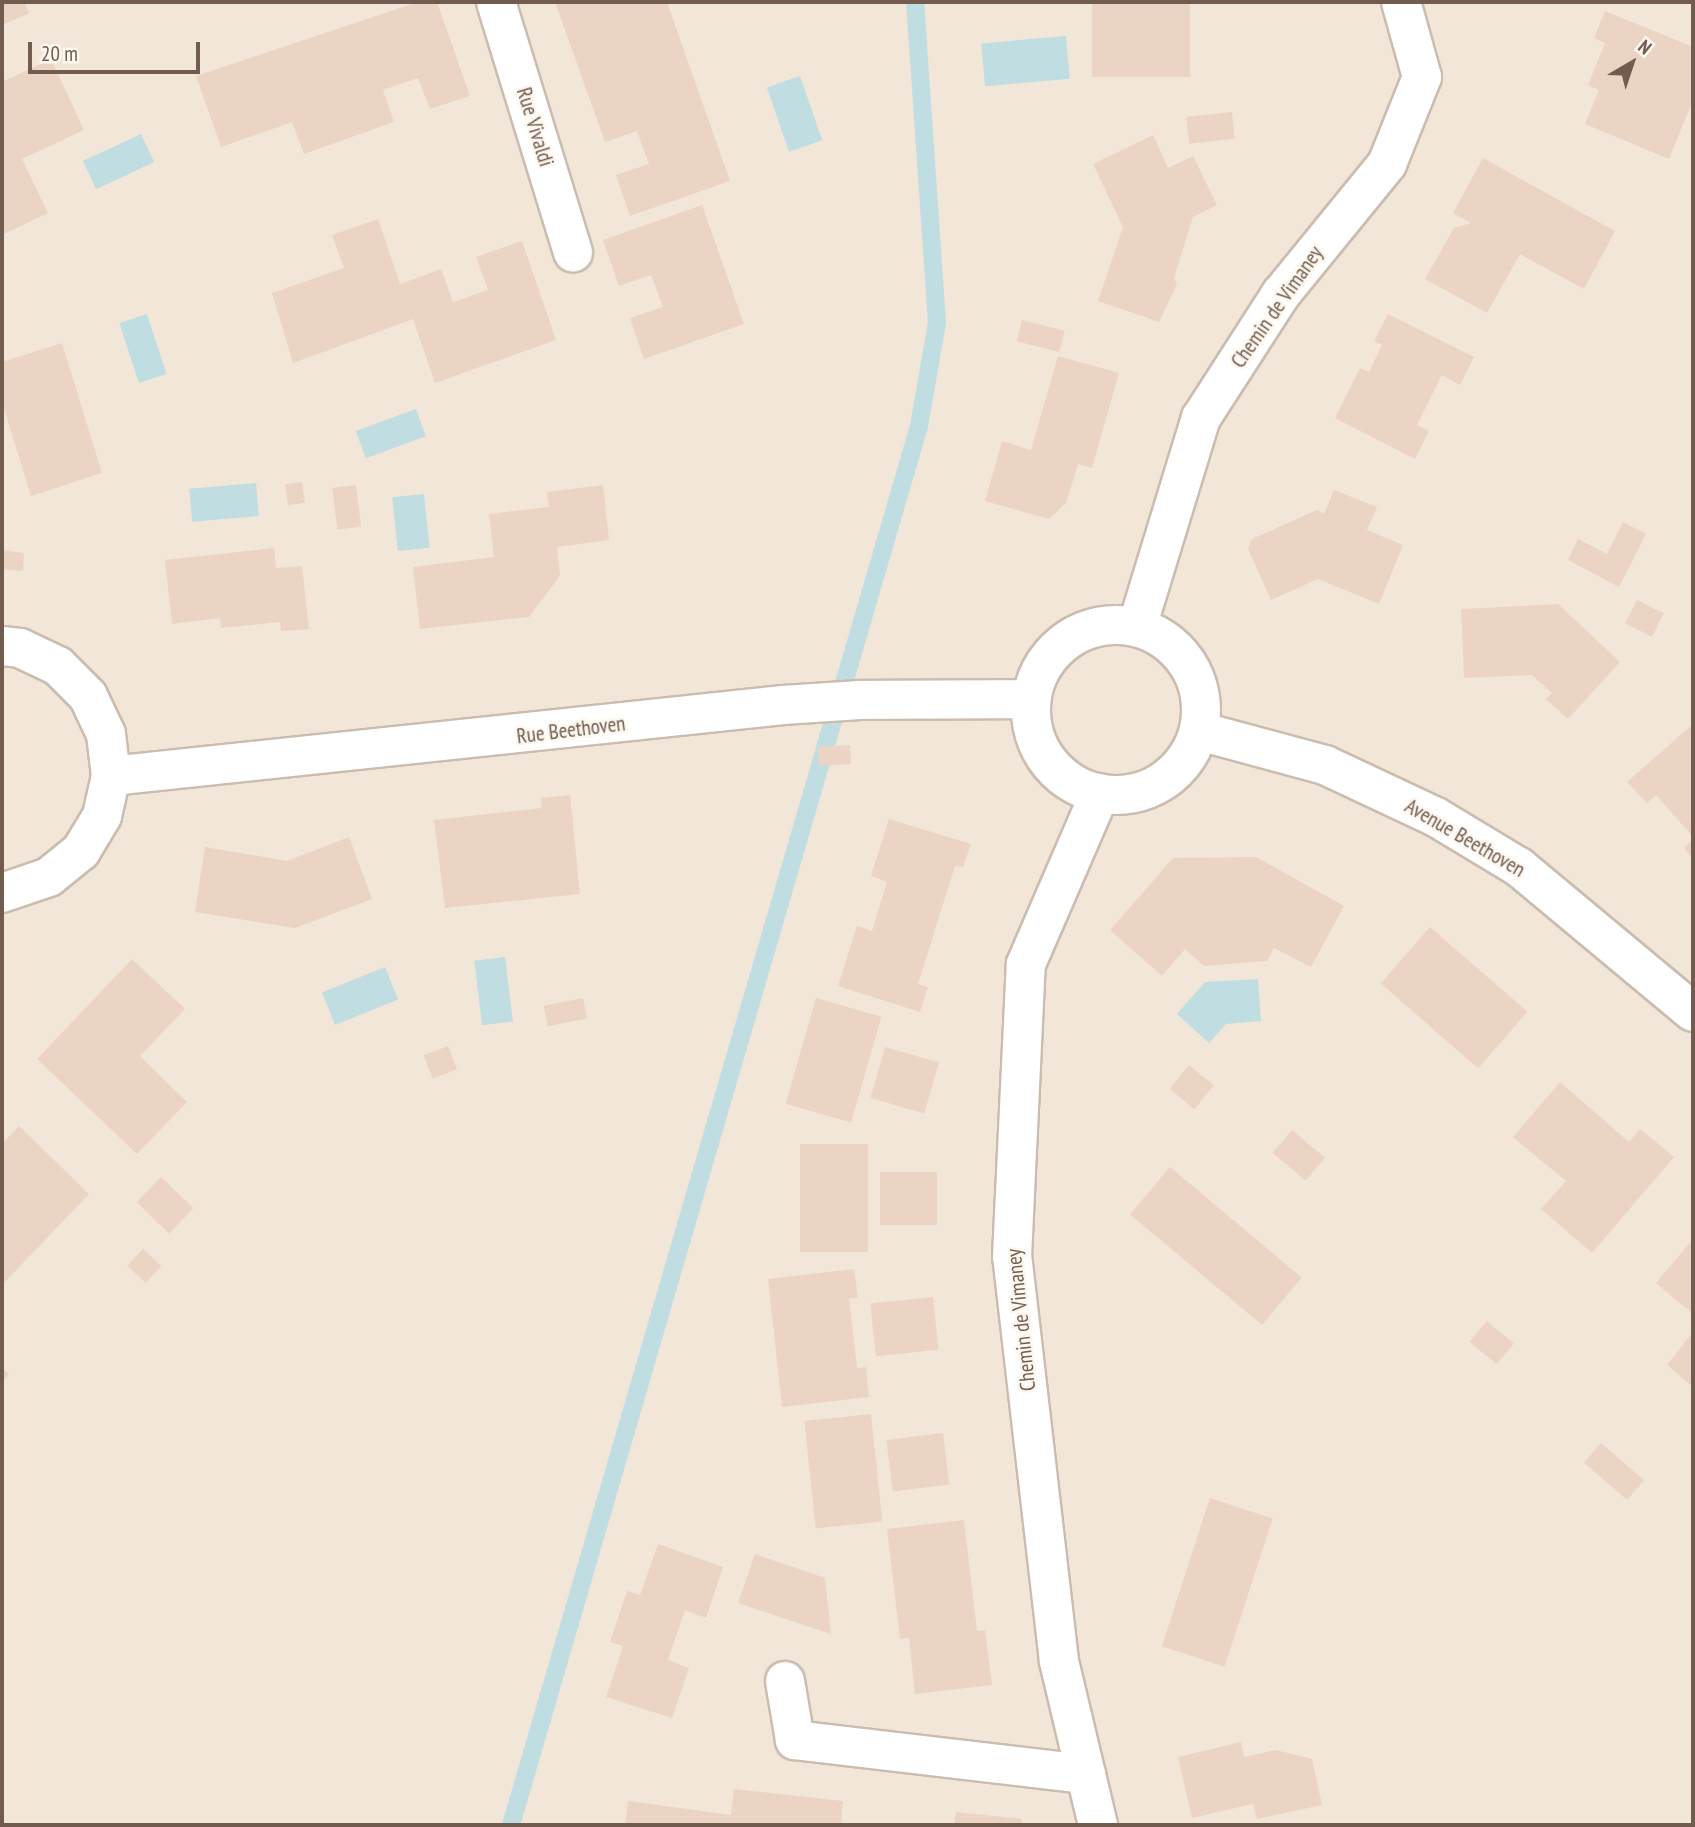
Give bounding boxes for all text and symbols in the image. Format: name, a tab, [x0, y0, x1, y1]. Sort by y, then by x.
scale bar	[32, 28, 203, 72]
north arrow	[1597, 28, 1667, 98]
text: N	[1634, 34, 1657, 59]
text: 20 m	[41, 40, 78, 67]
street label: Rue Vivaldi	[511, 84, 559, 170]
street label: Chemin de Vimaney	[1226, 241, 1328, 373]
street label: Rue Beethoven	[515, 711, 627, 749]
street label: Avenue Beethoven	[1400, 793, 1530, 883]
street label: Chemin de Vimaney	[1001, 1247, 1041, 1393]

